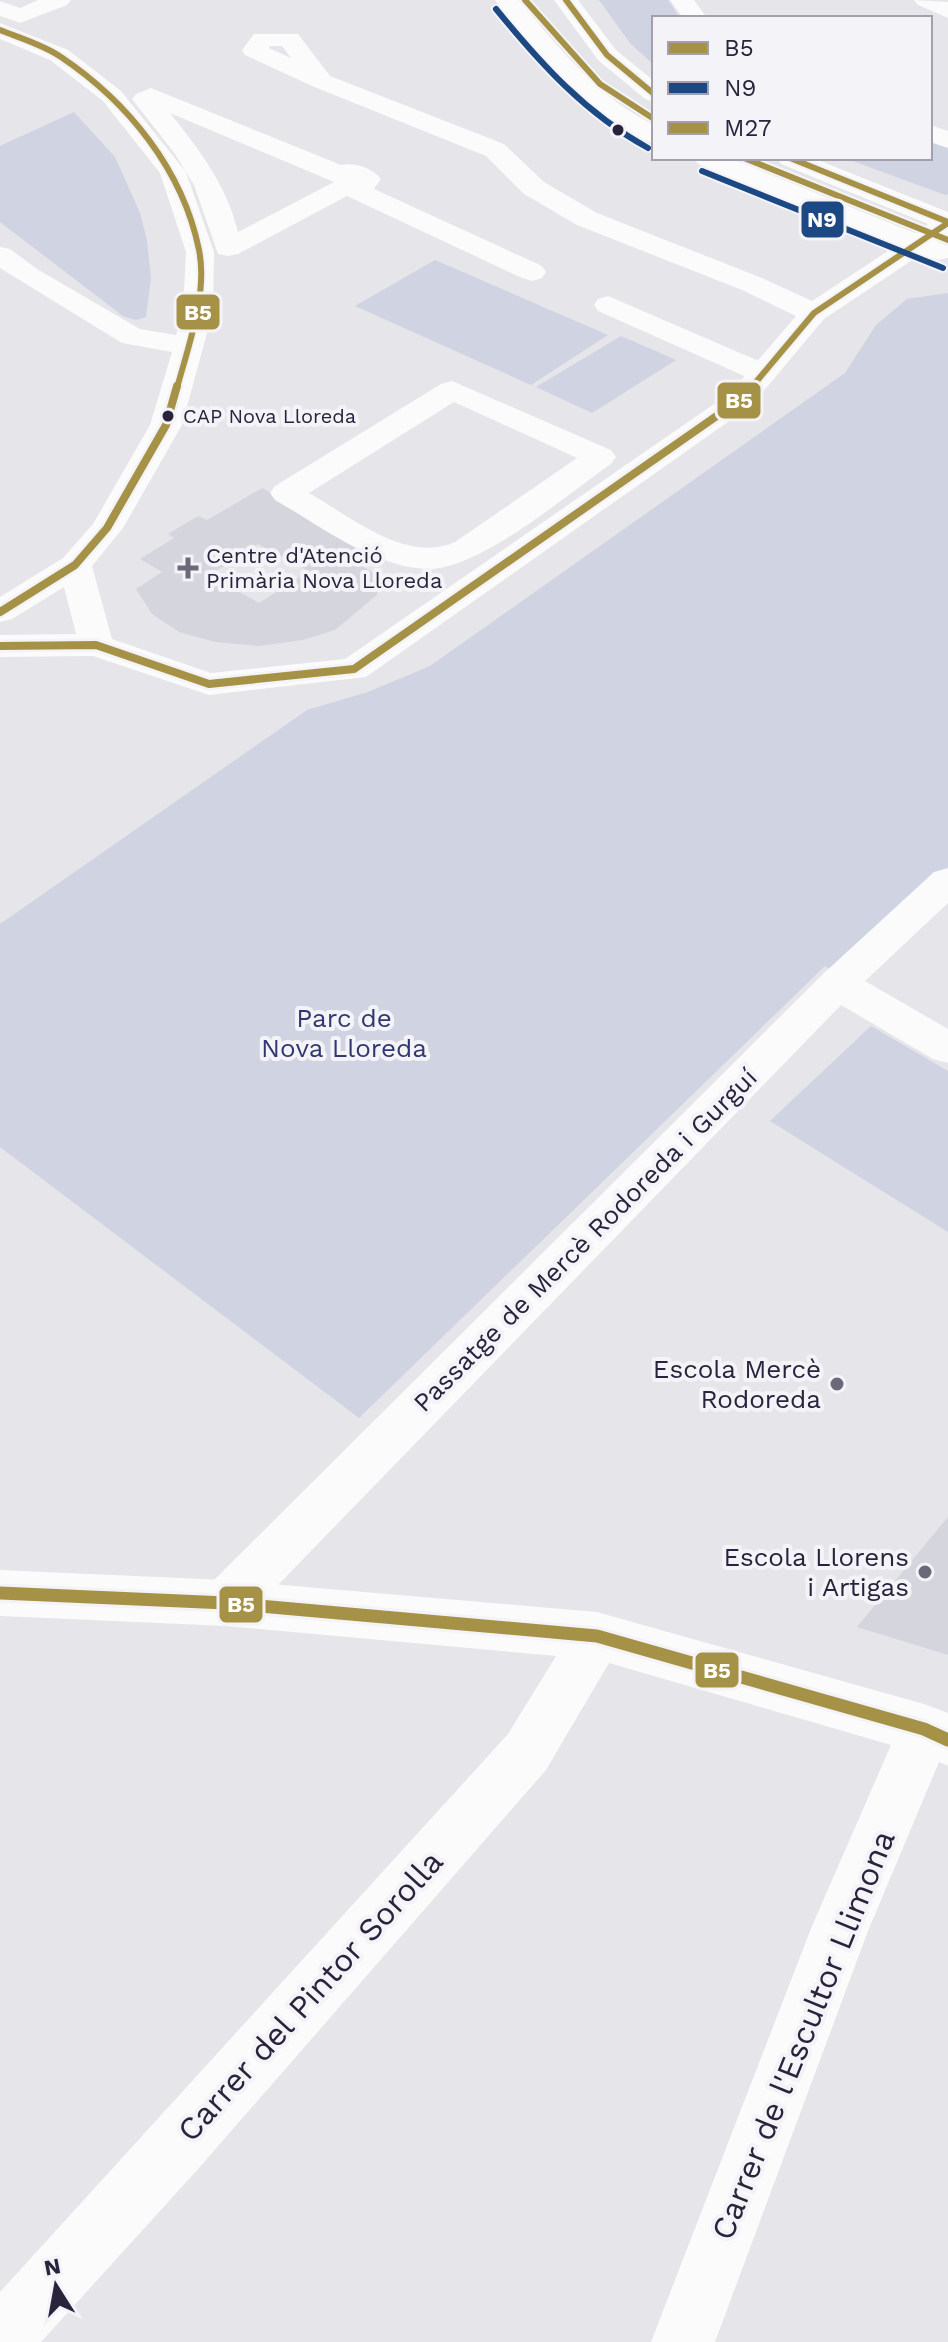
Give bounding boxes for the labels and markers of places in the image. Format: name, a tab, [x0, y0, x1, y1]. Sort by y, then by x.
unlabelled marker	[610, 122, 626, 138]
place label: CAP Nova Lloreda	[183, 404, 356, 428]
marker: CAP Nova Lloreda	[160, 408, 176, 424]
place label: Centre d'Atenció Primària Nova Lloreda	[206, 543, 442, 593]
marker: Centre d'Atenció Primària Nova Lloreda	[177, 557, 199, 579]
place label: Escola Mercè Rodoreda	[653, 1354, 821, 1414]
marker: Escola Mercè Rodoreda	[828, 1375, 846, 1393]
place label: Escola Llorens i Artigas	[724, 1542, 909, 1602]
marker: Escola Llorens i Artigas	[916, 1563, 934, 1581]

